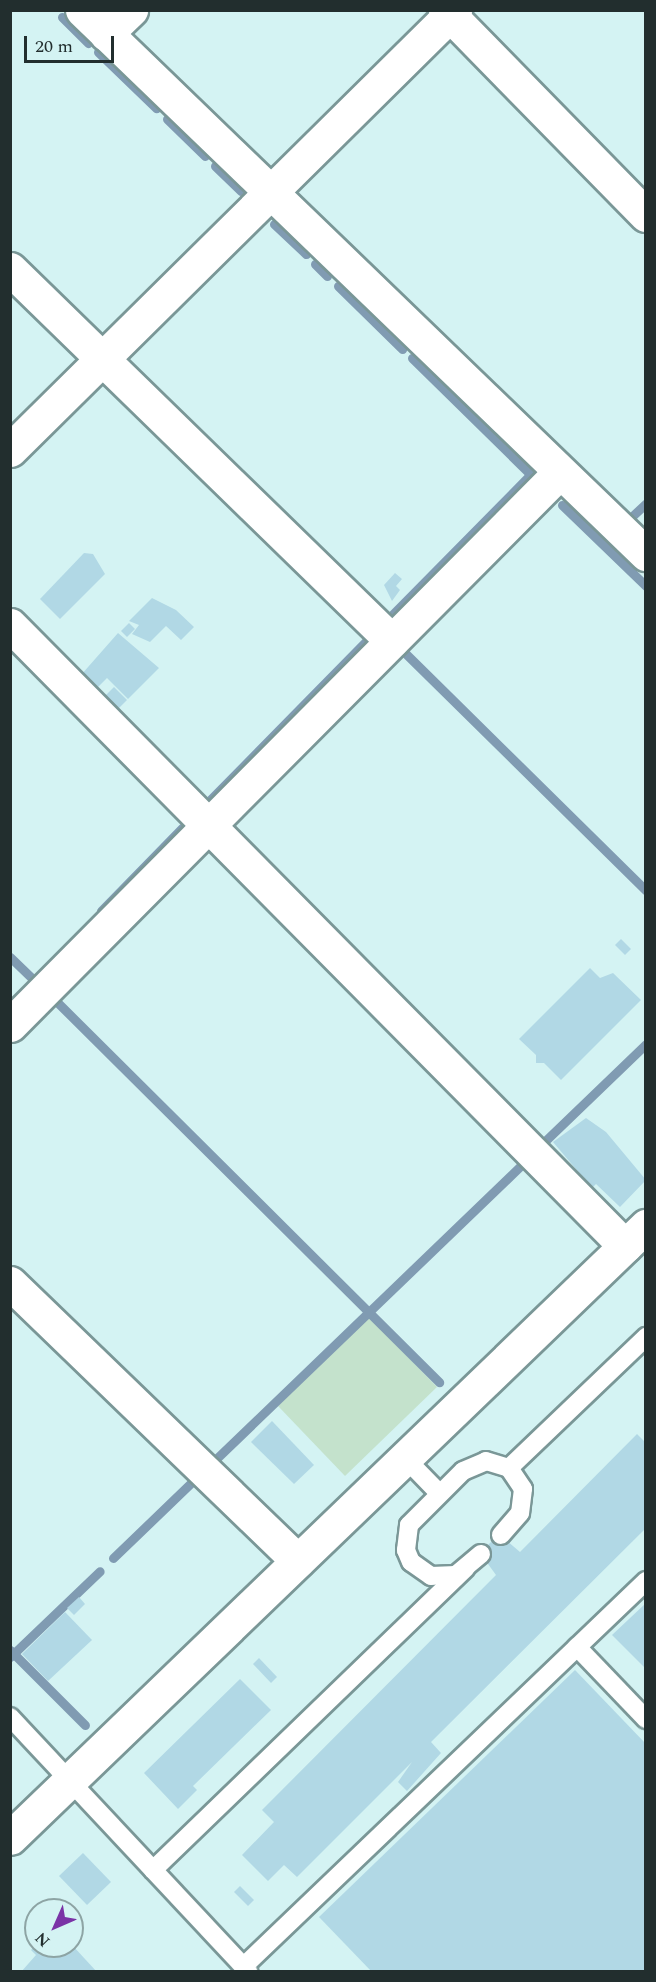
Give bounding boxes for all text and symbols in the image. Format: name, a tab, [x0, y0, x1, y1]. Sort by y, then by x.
scale bar	[27, 24, 117, 62]
text: 20 m	[35, 33, 73, 60]
north arrow	[24, 1898, 84, 1958]
text: N	[30, 1926, 56, 1952]

